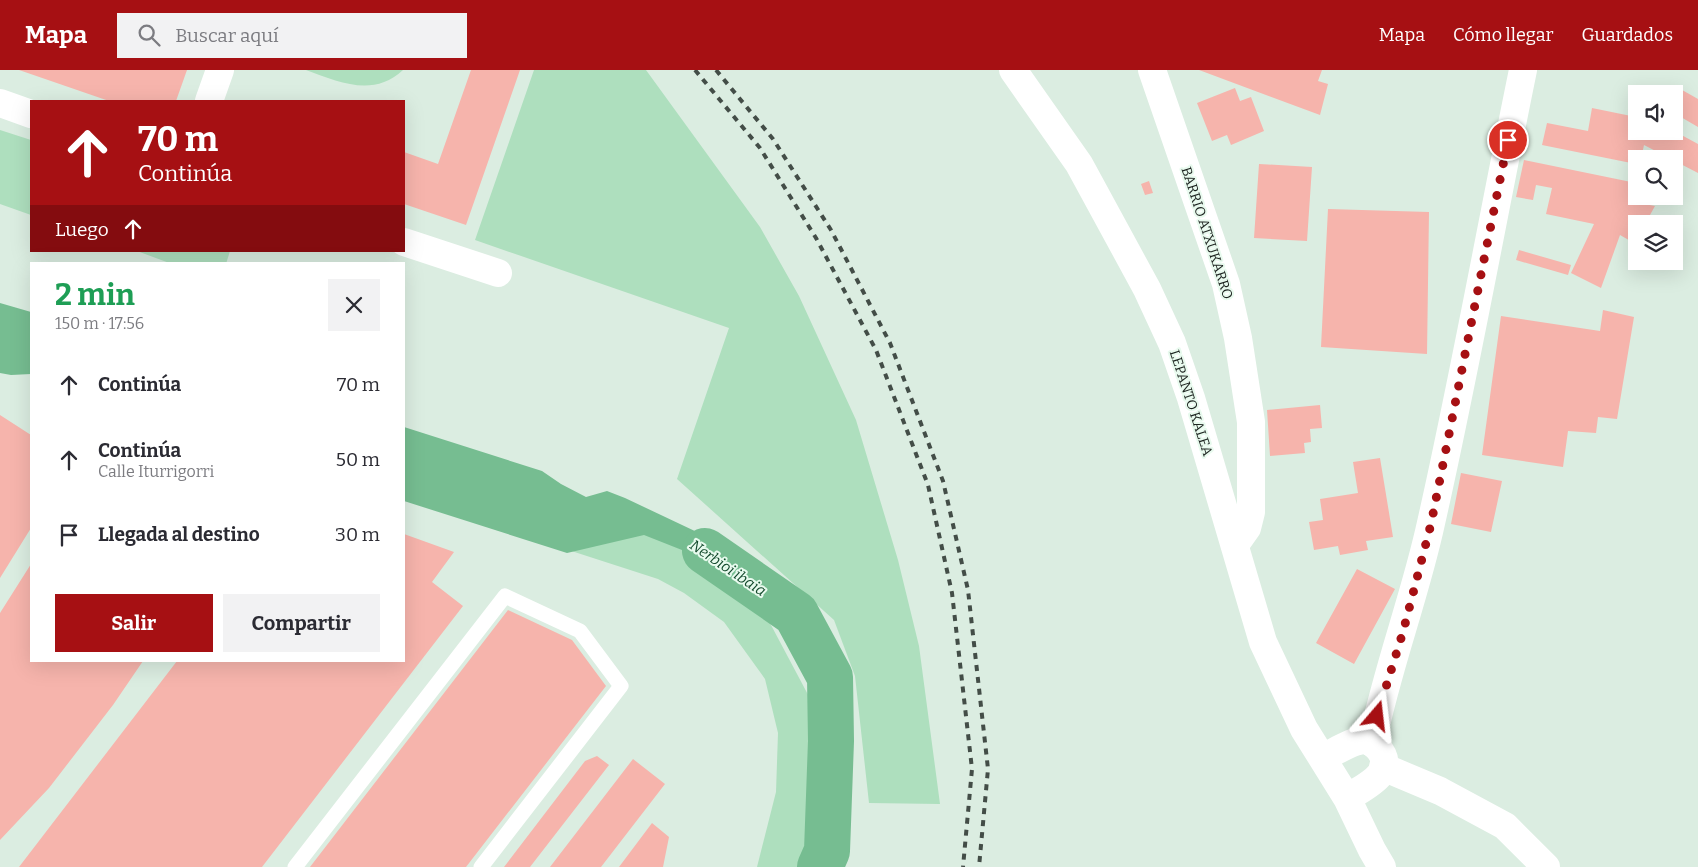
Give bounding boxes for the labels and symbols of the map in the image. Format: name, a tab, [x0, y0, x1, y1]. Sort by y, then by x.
pin	[1487, 119, 1529, 161]
street label: BARRIO ATXUKARRO	[1178, 165, 1236, 301]
street label: LEPANTO KALEA	[1166, 348, 1216, 458]
water label: Nerbioi ibaia	[687, 536, 769, 600]
position arrow	[1350, 689, 1402, 741]

